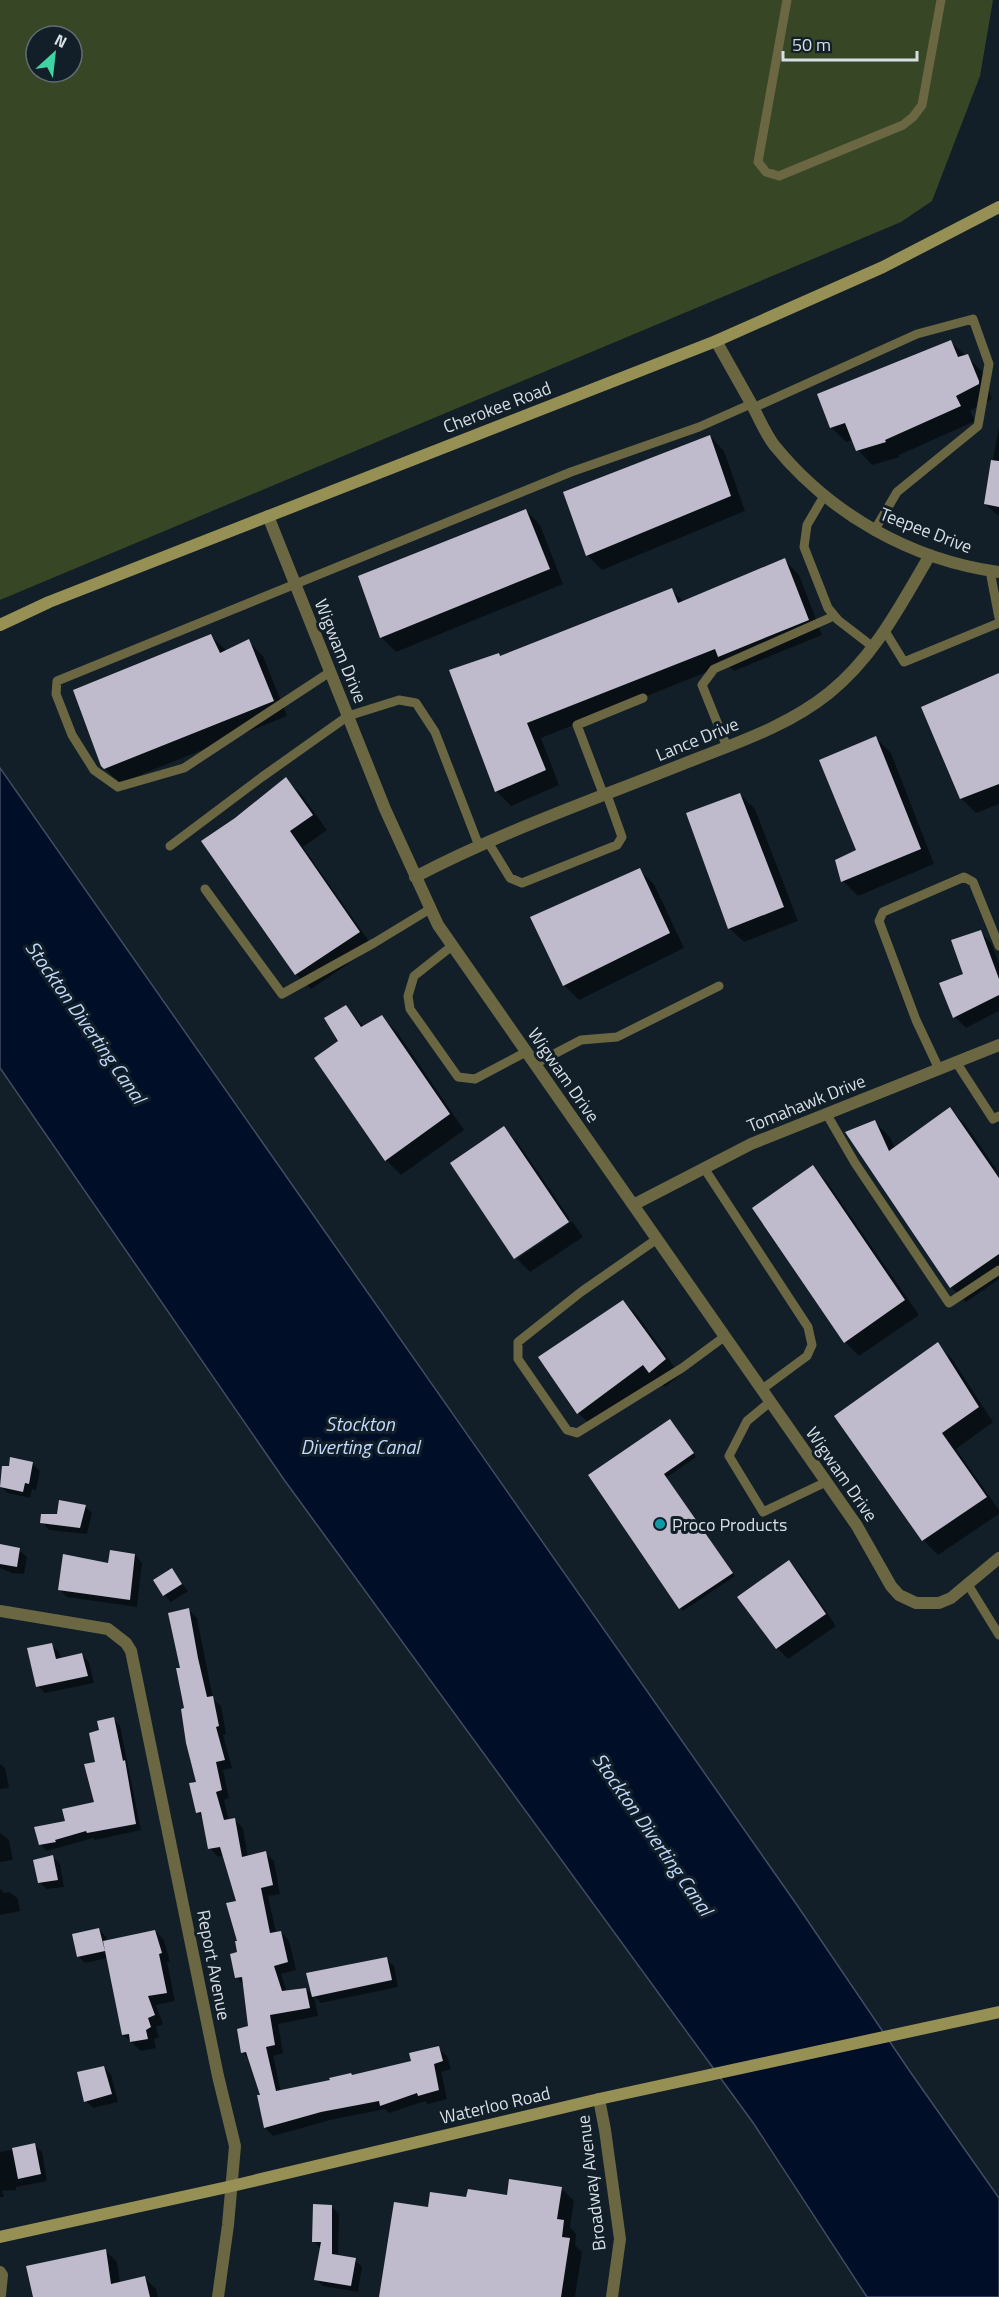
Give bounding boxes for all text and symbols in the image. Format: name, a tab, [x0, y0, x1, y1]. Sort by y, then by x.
north arrow	[24, 24, 84, 84]
scale bar	[783, 24, 916, 62]
text: N	[50, 27, 71, 54]
text: 50 m	[792, 31, 831, 58]
street label: Cherokee Road	[439, 374, 555, 440]
street label: Teepee Drive	[876, 500, 976, 560]
street label: Wigwam Drive	[308, 595, 374, 707]
street label: Lance Drive	[651, 710, 743, 768]
water label: Stockton Diverting Canal	[18, 934, 156, 1112]
street label: Wigwam Drive	[521, 1022, 607, 1128]
street label: Tomahawk Drive	[743, 1067, 869, 1139]
water label: Stockton Diverting Canal	[301, 1408, 422, 1462]
street label: Wigwam Drive	[799, 1421, 885, 1527]
place label: Proco Products	[672, 1511, 787, 1538]
marker: Proco Products	[653, 1517, 667, 1531]
water label: Stockton Diverting Canal	[585, 1746, 723, 1924]
street label: Report Avenue	[190, 1908, 238, 2022]
street label: Waterloo Road	[437, 2079, 553, 2131]
street label: Broadway Avenue	[569, 2114, 613, 2252]

